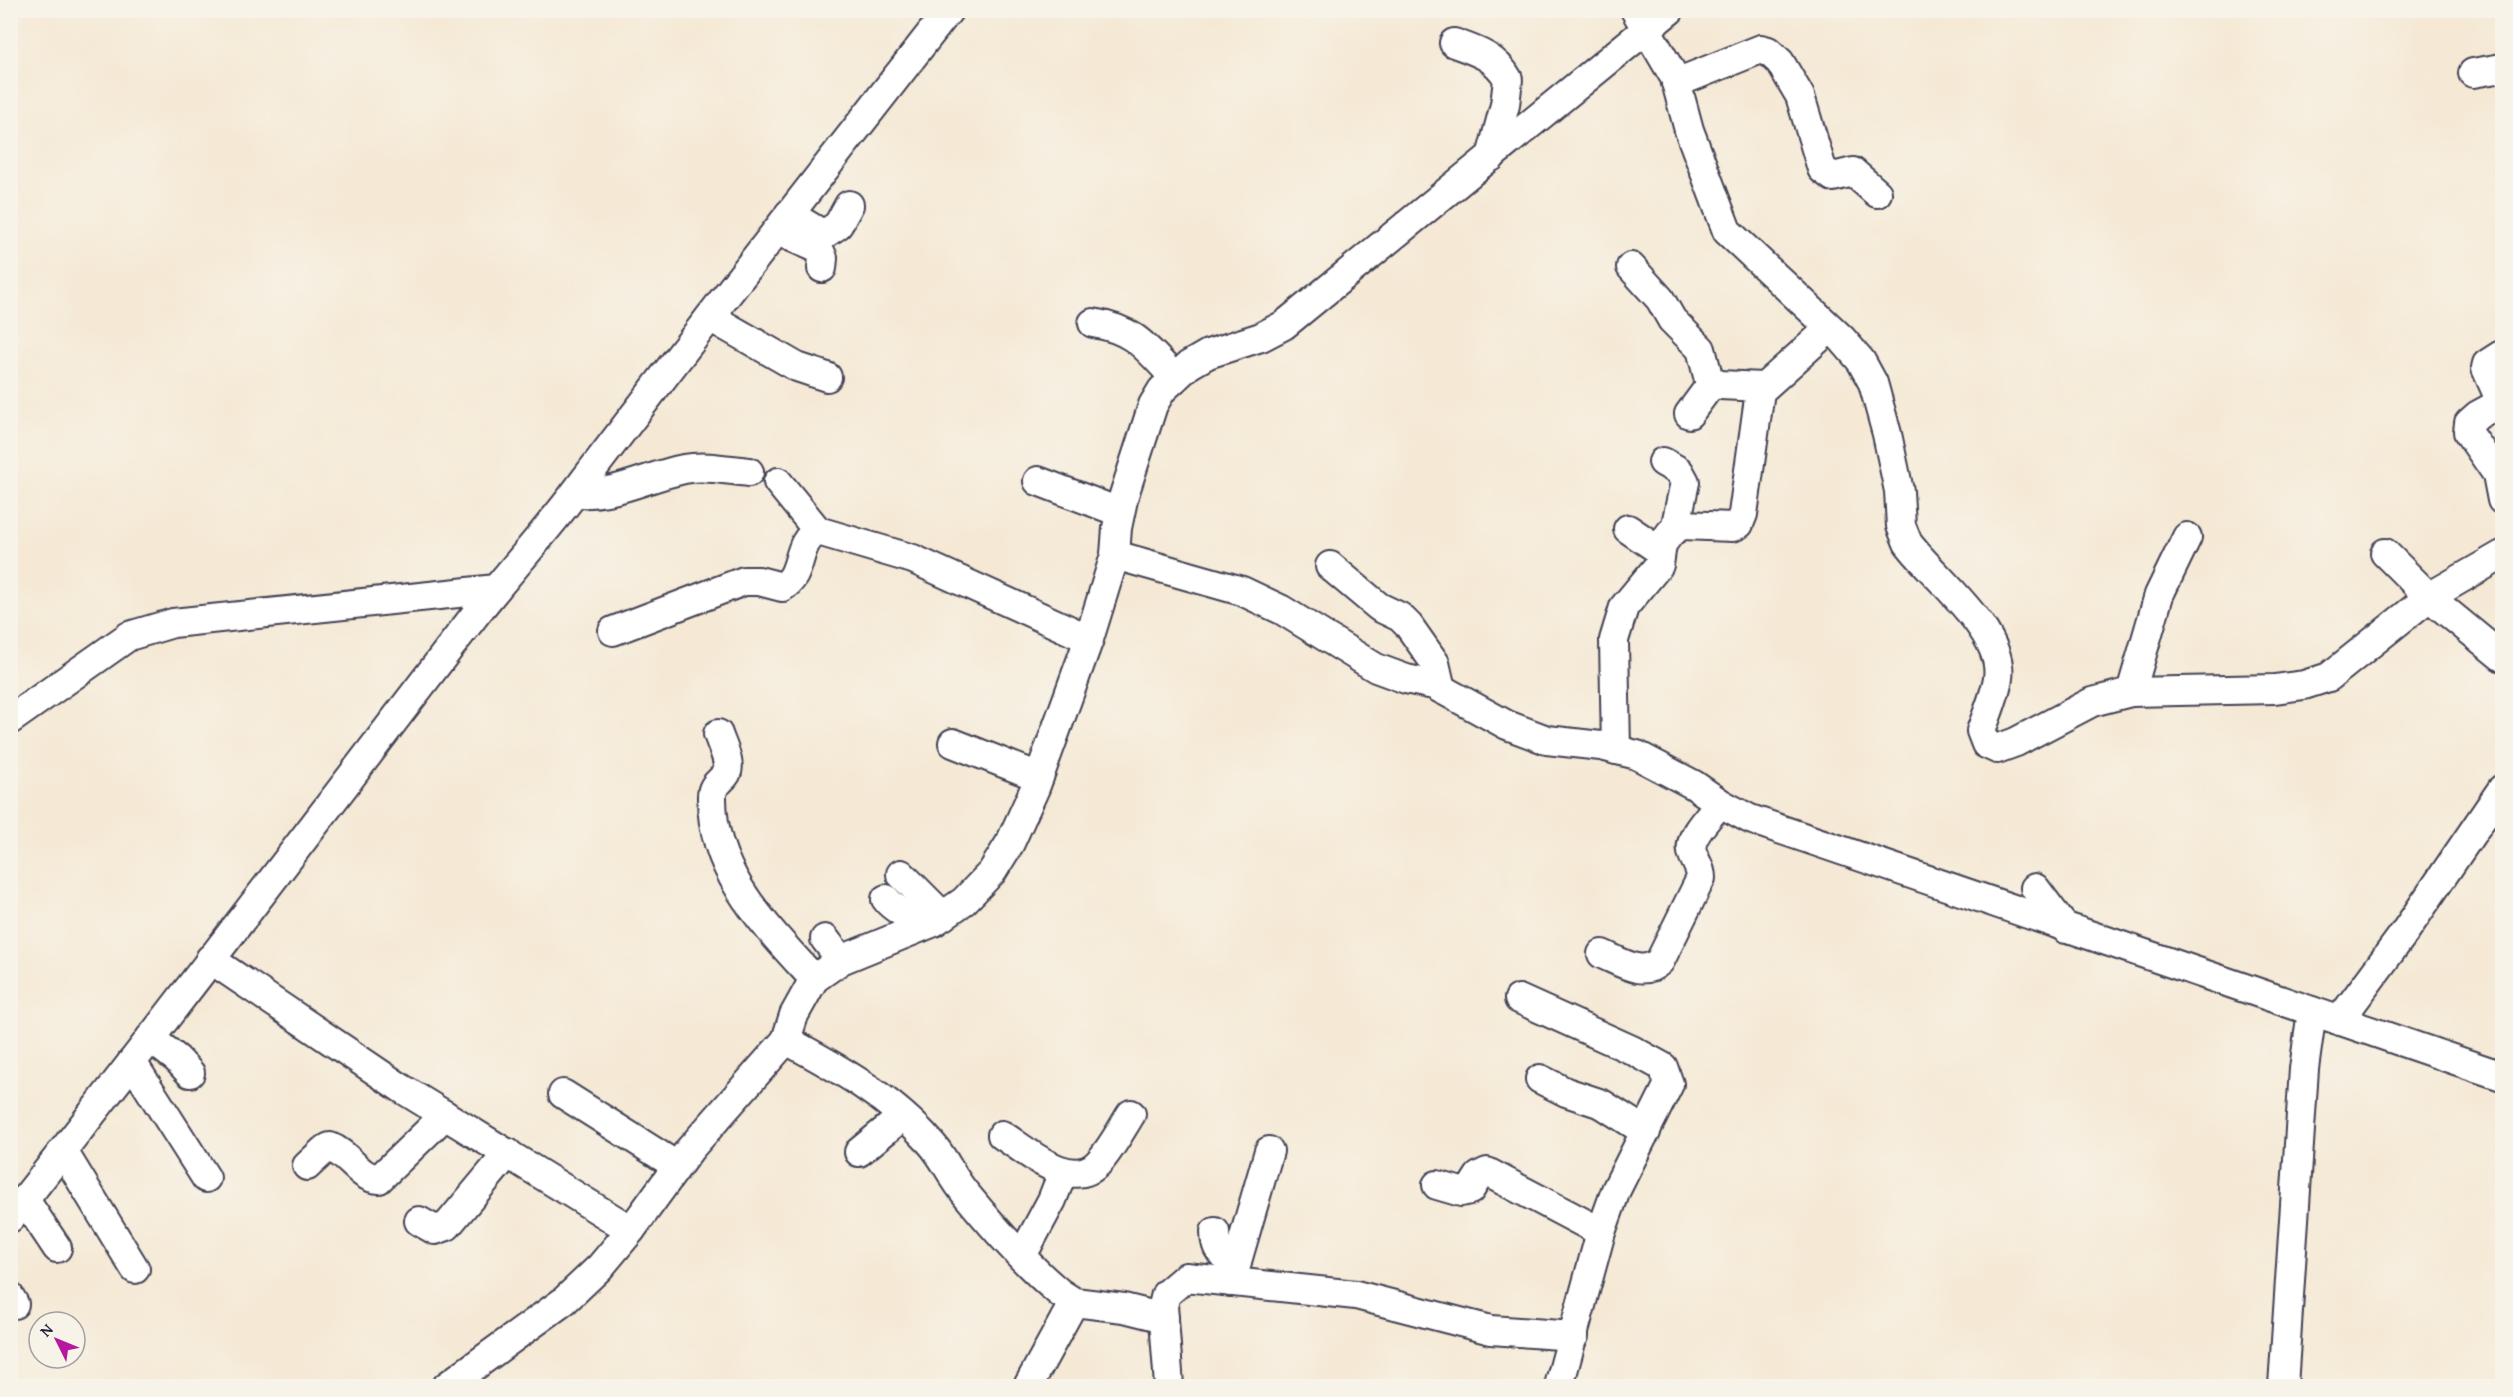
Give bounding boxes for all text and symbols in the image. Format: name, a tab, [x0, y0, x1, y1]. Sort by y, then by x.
north arrow	[27, 1310, 87, 1370]
text: N	[34, 1317, 59, 1342]

